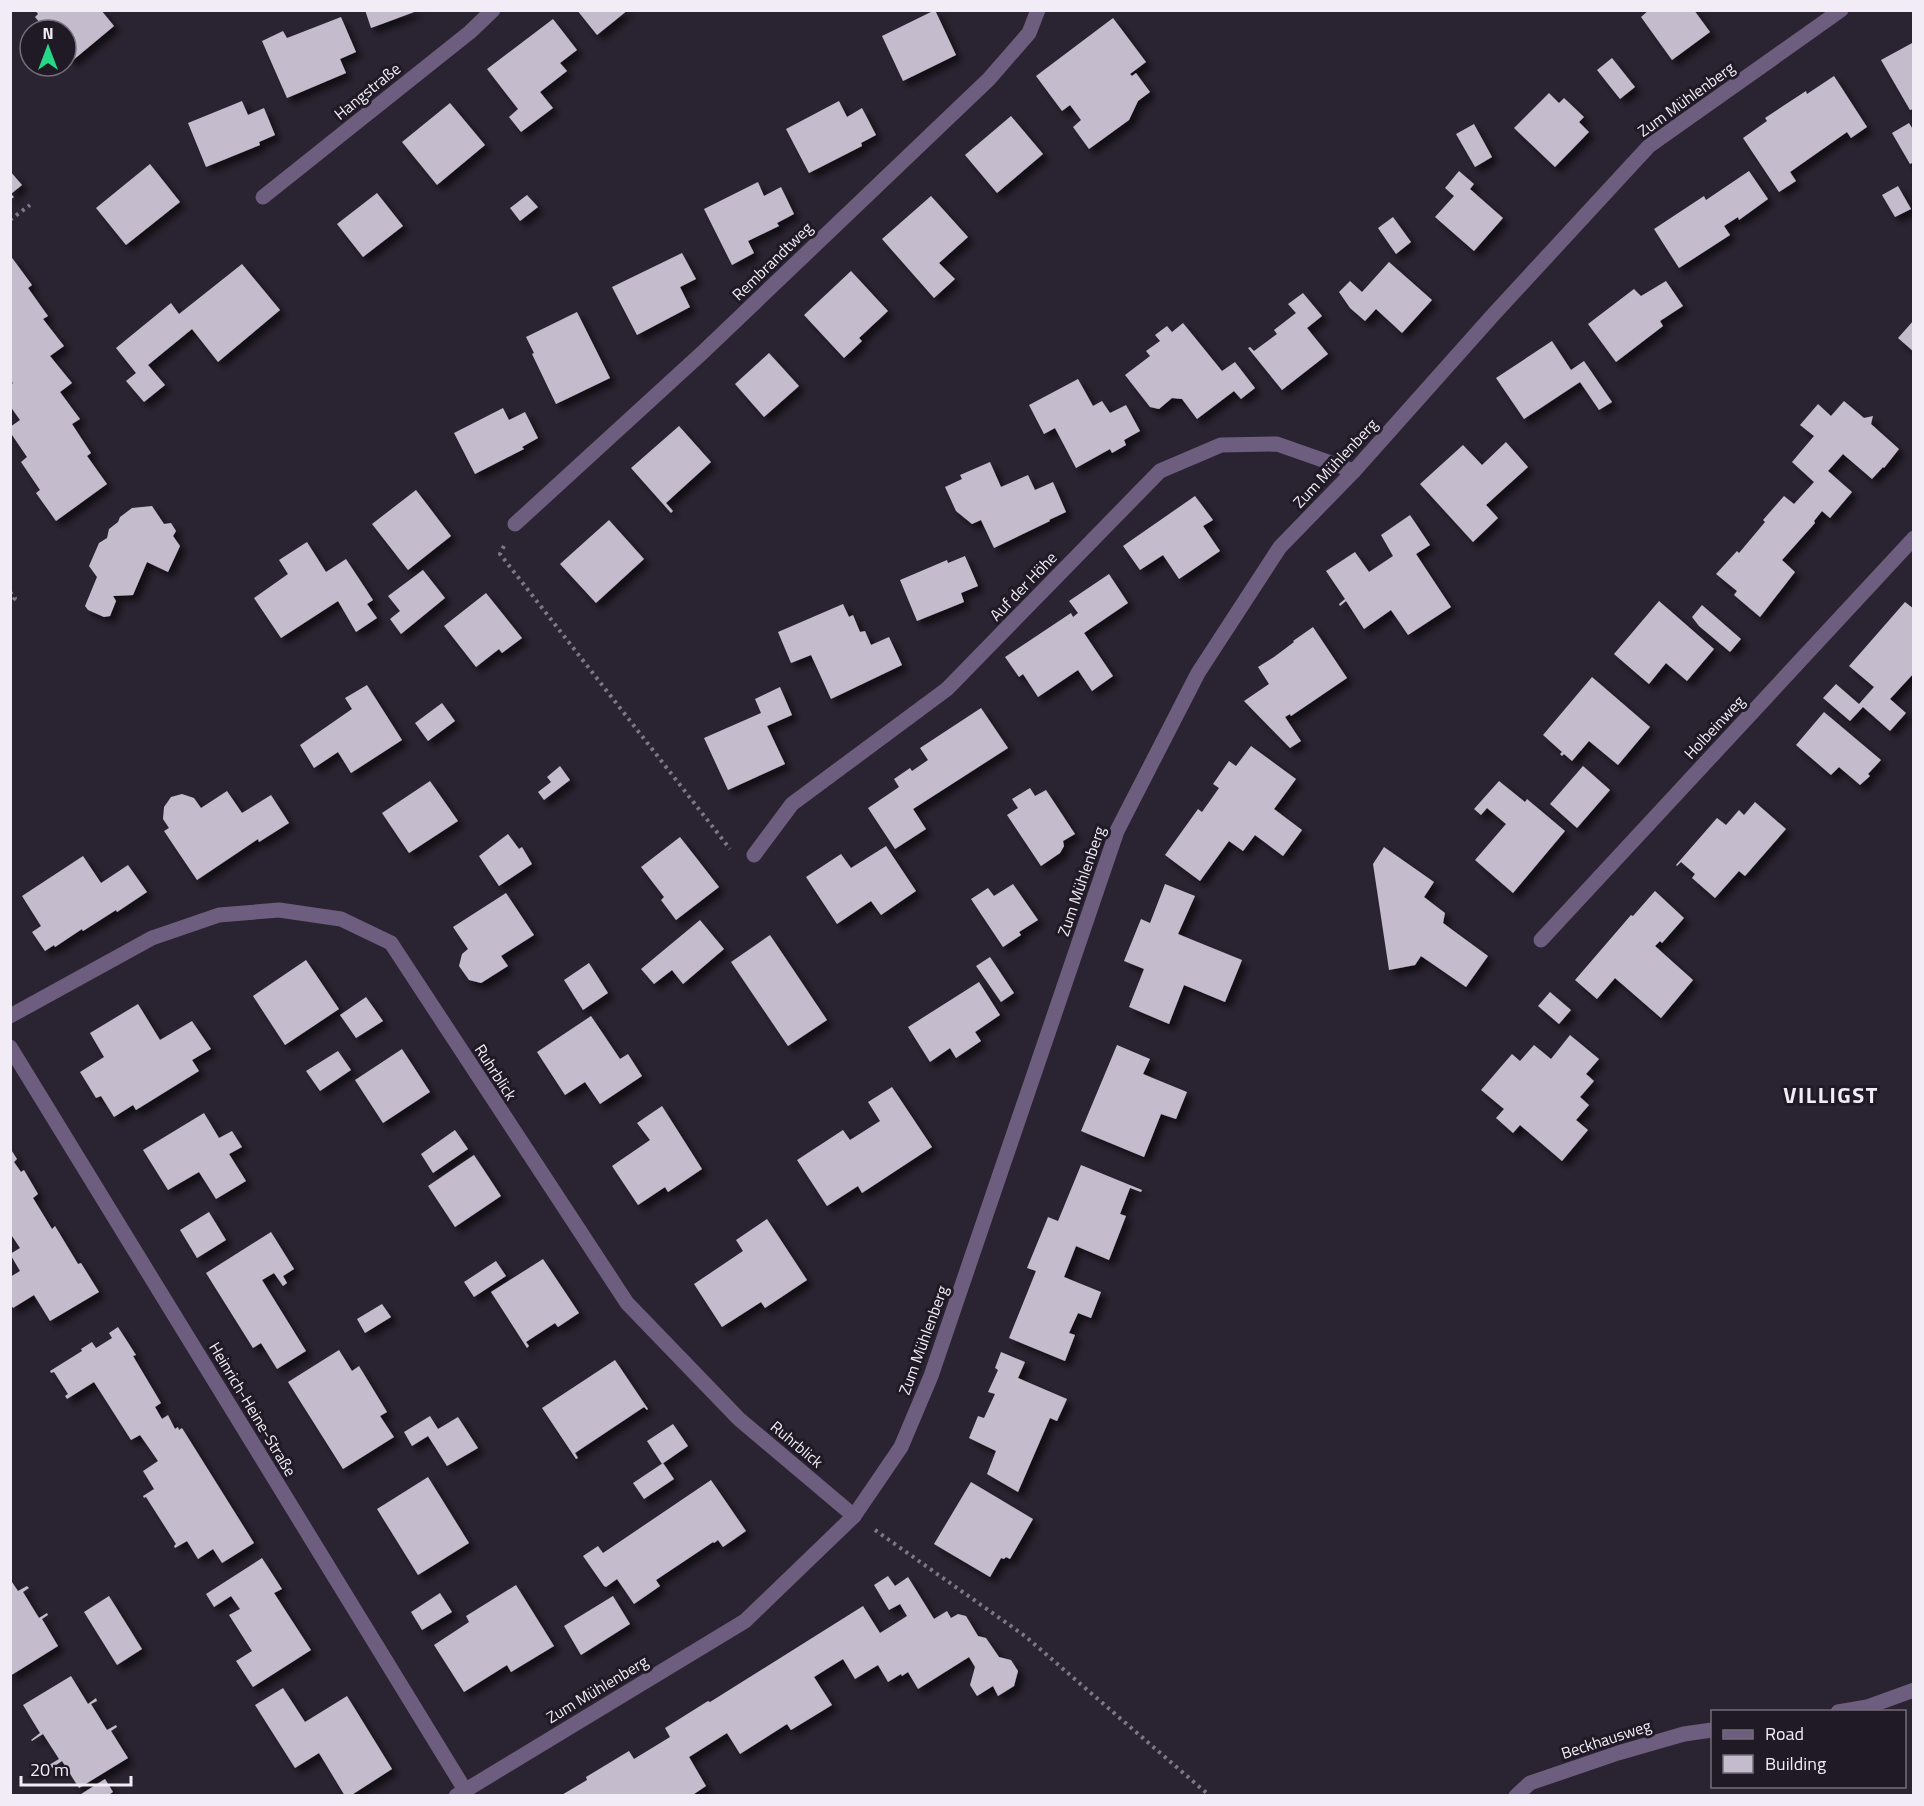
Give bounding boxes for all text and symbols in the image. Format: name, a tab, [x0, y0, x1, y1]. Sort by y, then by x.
north arrow	[18, 18, 78, 78]
text: N	[42, 21, 54, 45]
street label: Zum Mühlenberg	[1632, 56, 1740, 142]
street label: Hangstraße	[329, 57, 405, 125]
street label: Rembrandtweg	[726, 216, 818, 306]
street label: Zum Mühlenberg	[1287, 413, 1383, 513]
street label: Auf der Höhe	[984, 546, 1062, 626]
street label: Holbeinweg	[1678, 690, 1750, 764]
street label: Zum Mühlenberg	[1051, 823, 1111, 939]
street label: Ruhrblick	[469, 1039, 523, 1105]
district label: VILLIGST	[1783, 1078, 1879, 1112]
street label: Zum Mühlenberg	[892, 1282, 954, 1398]
street label: Heinrich-Heine-Straße	[203, 1337, 303, 1481]
street label: Ruhrblick	[765, 1415, 829, 1474]
street label: Zum Mühlenberg	[542, 1649, 652, 1729]
legend	[1711, 1710, 1906, 1788]
street label: Beckhausweg	[1558, 1713, 1654, 1765]
text: Road	[1765, 1720, 1804, 1747]
scale bar	[21, 1749, 130, 1787]
text: Building	[1765, 1750, 1826, 1777]
text: 20 m	[30, 1756, 69, 1783]

